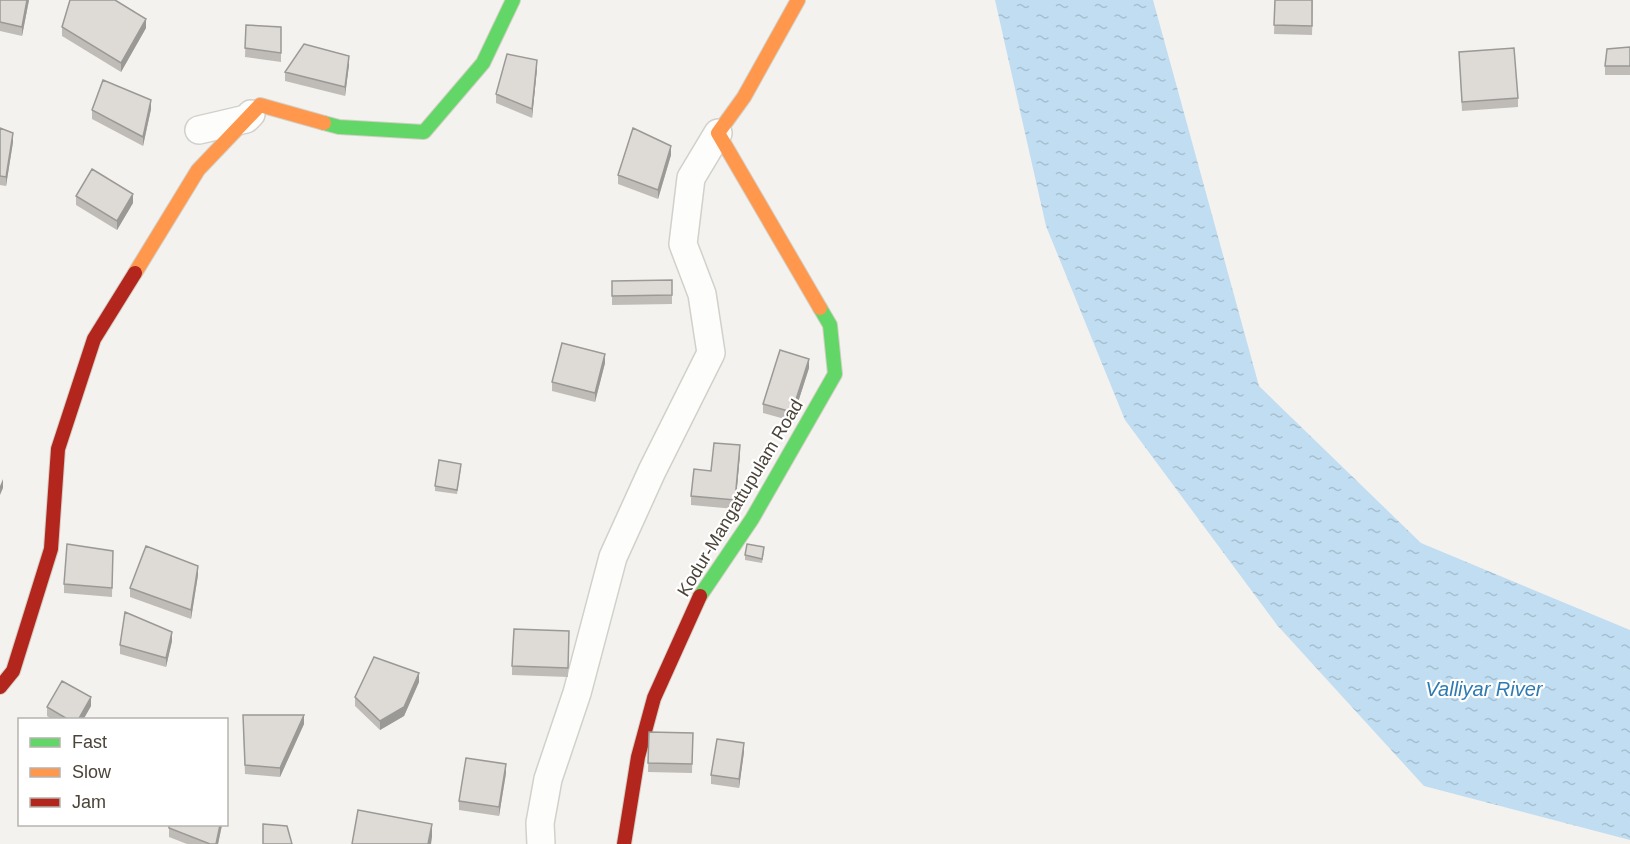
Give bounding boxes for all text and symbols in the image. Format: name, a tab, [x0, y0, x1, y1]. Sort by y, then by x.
street label: Kodur-Mangattupulam Road	[673, 396, 807, 600]
water label: Valliyar River	[1425, 678, 1544, 700]
legend	[18, 718, 228, 826]
text: Fast	[72, 732, 107, 752]
text: Slow	[72, 762, 112, 782]
text: Jam	[72, 792, 106, 812]

